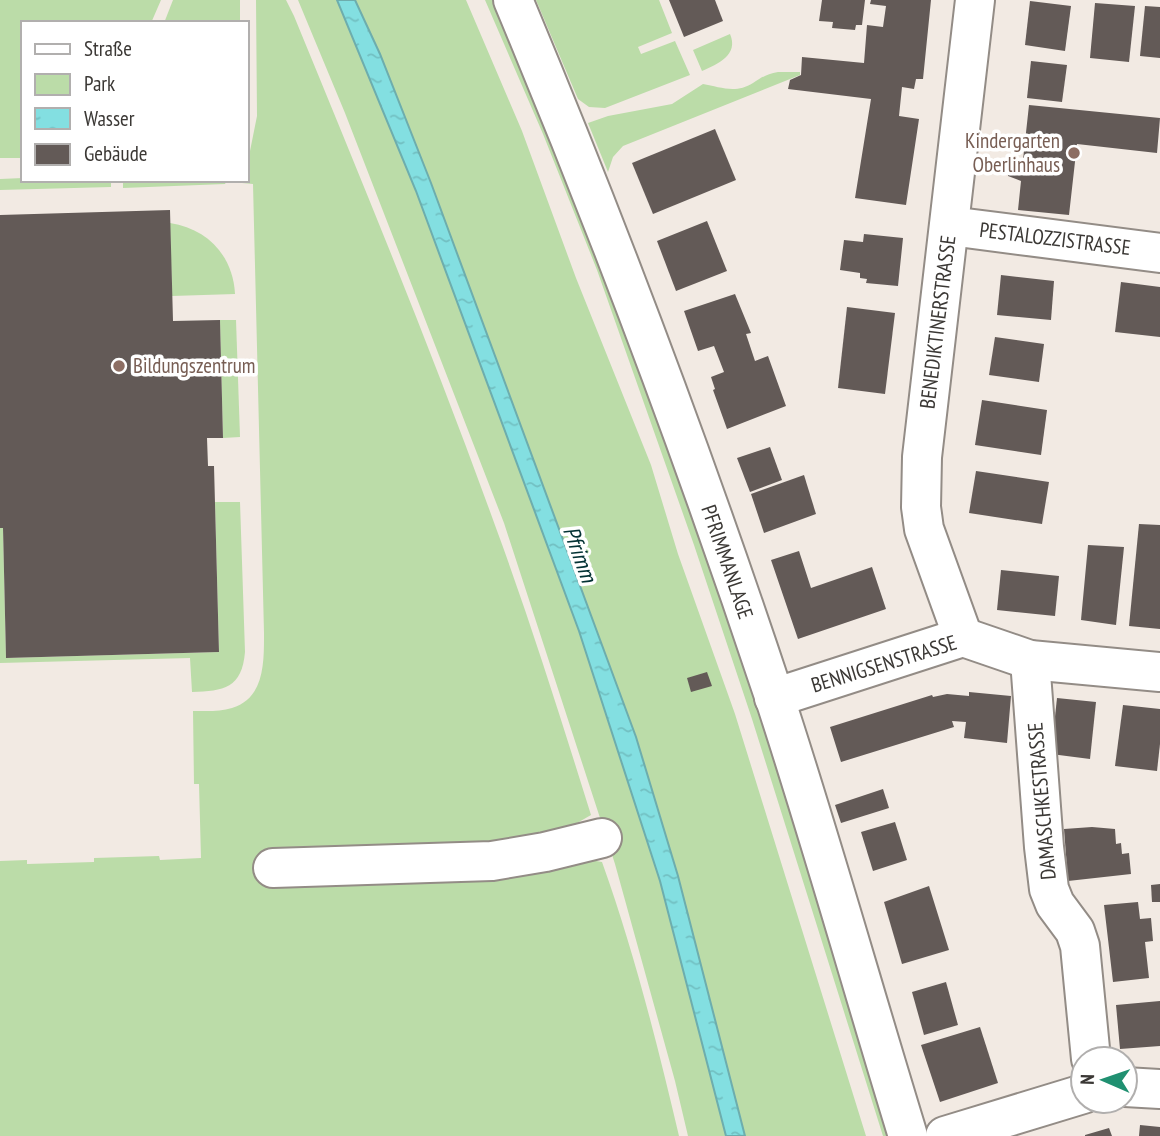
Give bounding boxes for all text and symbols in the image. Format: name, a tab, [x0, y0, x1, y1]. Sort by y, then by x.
legend	[21, 21, 248, 182]
text: Straße	[84, 35, 132, 62]
text: Park	[84, 70, 115, 97]
text: Wasser	[84, 105, 135, 132]
place label: Kindergarten Oberlinhaus	[965, 127, 1060, 178]
text: Gebäude	[84, 140, 147, 167]
marker: Kindergarten Oberlinhaus	[1066, 145, 1082, 161]
street label: PESTALOZZISTRASSE	[978, 216, 1132, 261]
street label: BENEDIKTINERSTRASSE	[913, 234, 962, 410]
place label: Bildungszentrum	[133, 352, 255, 379]
marker: Bildungszentrum	[111, 358, 127, 374]
street label: PFRIMMANLAGE	[695, 501, 760, 622]
water label: Pfrimm	[557, 522, 605, 588]
street label: BENNIGSENSTRASSE	[808, 629, 960, 698]
street label: DAMASCHKESTRASSE	[1021, 721, 1062, 881]
north arrow	[1069, 1045, 1139, 1115]
text: N	[1075, 1074, 1099, 1085]

